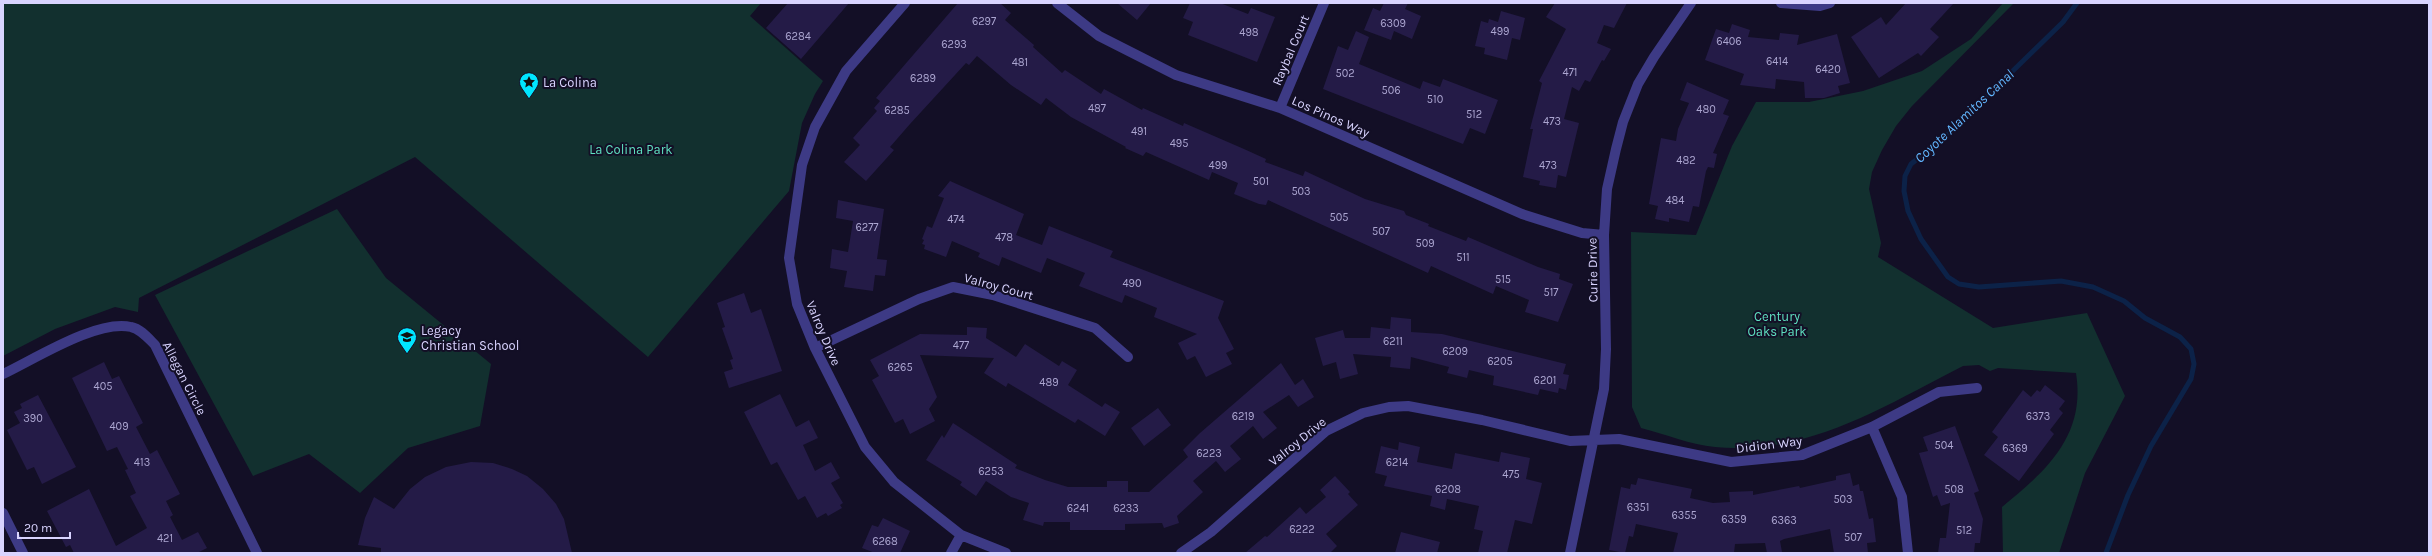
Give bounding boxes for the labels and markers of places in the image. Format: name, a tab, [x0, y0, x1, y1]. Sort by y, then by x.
place icon: La Colina	[518, 71, 540, 99]
place label: La Colina	[543, 75, 597, 90]
place label: Legacy Christian School	[421, 323, 519, 353]
school or university icon: Legacy Christian School	[396, 326, 418, 354]

